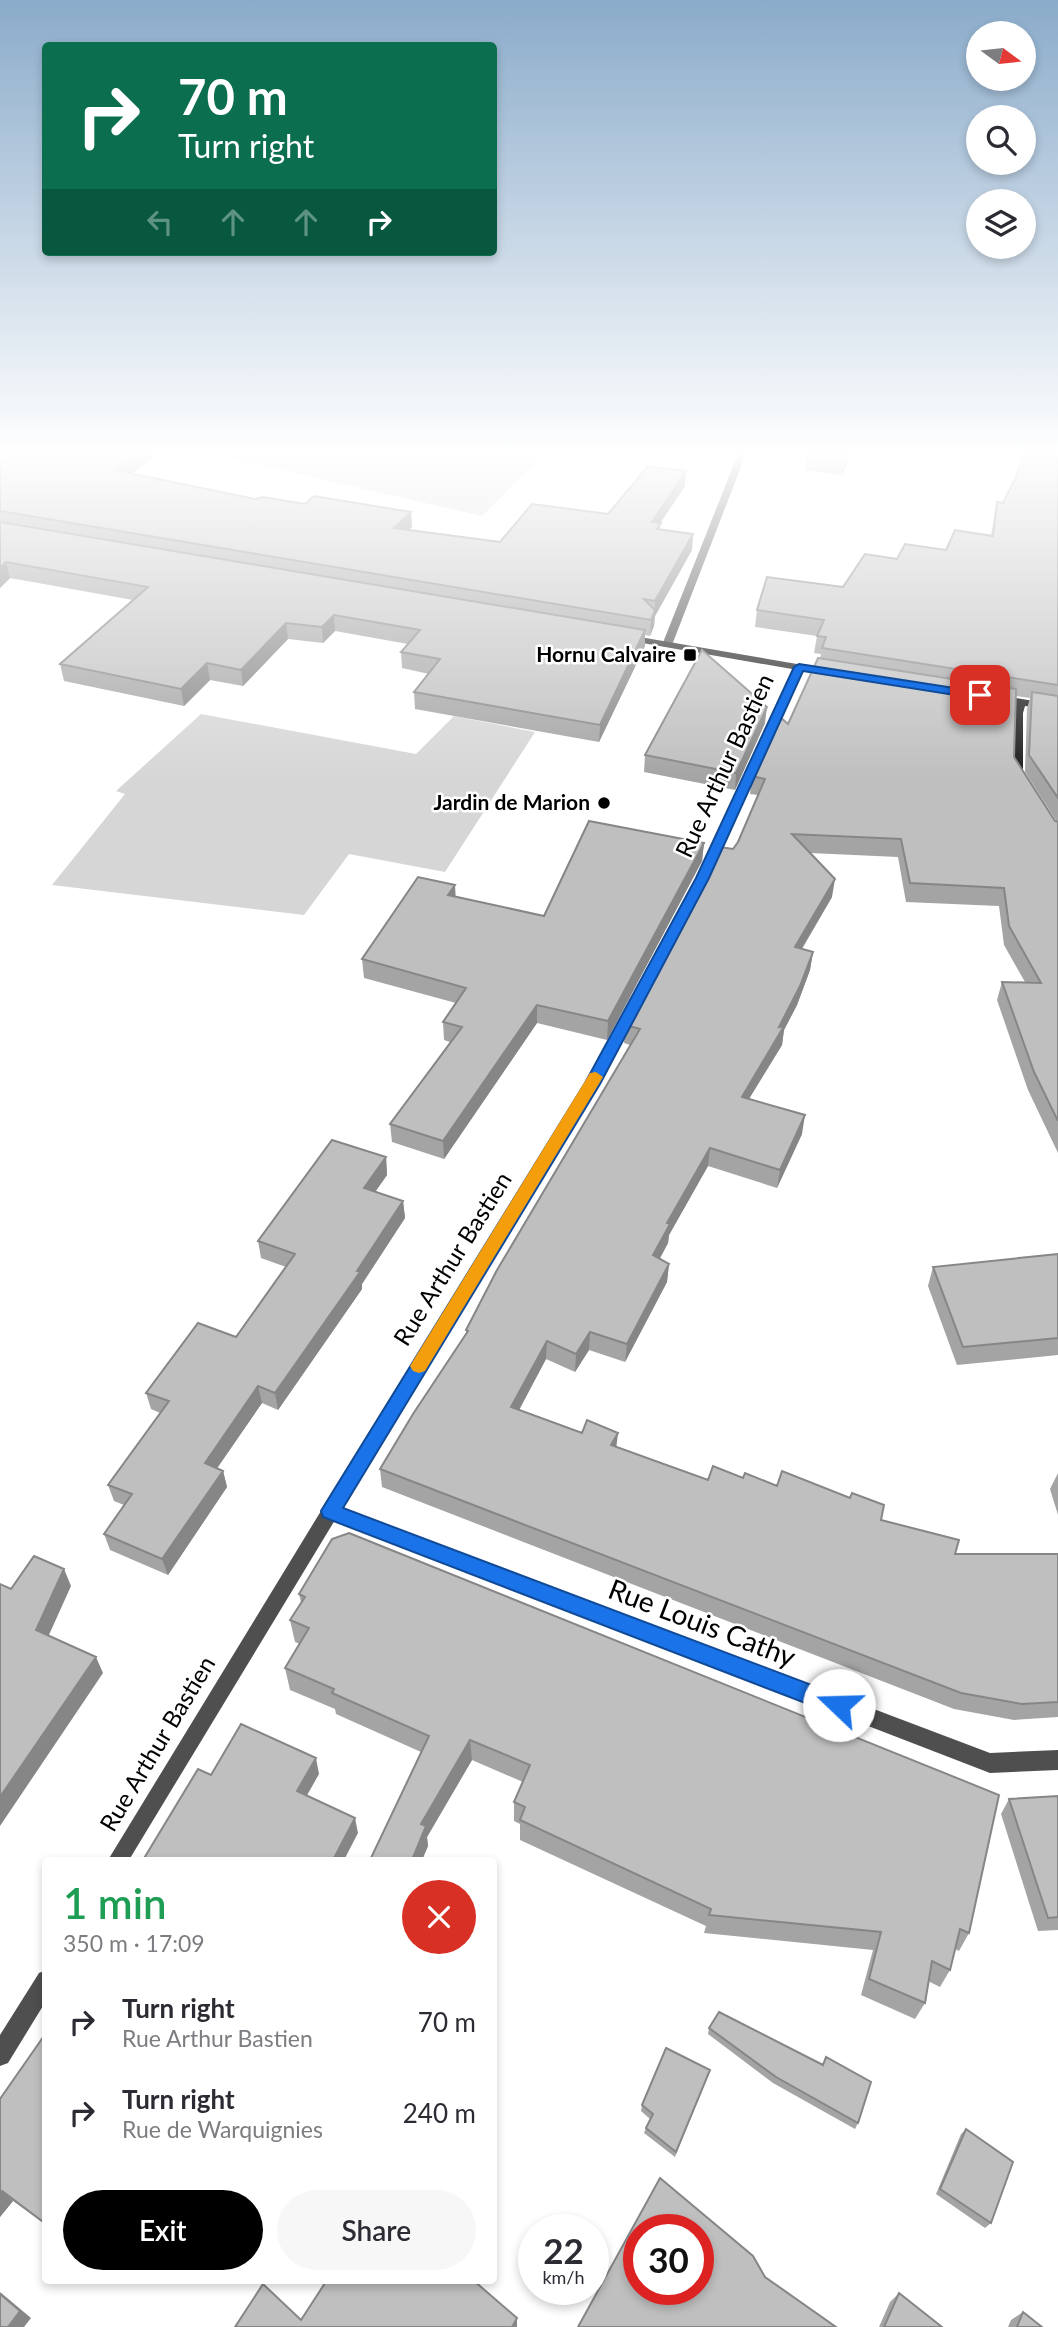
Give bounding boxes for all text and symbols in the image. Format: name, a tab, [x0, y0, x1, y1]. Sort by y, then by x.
north arrow	[966, 21, 1036, 91]
map controls	[966, 21, 1036, 259]
text: 70 m	[178, 67, 288, 125]
icon: right	[63, 70, 154, 161]
button: search	[966, 105, 1036, 175]
text: Turn right	[178, 126, 314, 165]
button: layers	[966, 189, 1036, 259]
icon: left	[141, 203, 179, 241]
icon: ahead	[214, 203, 252, 241]
icon: ahead	[287, 203, 325, 241]
icon: right	[360, 203, 398, 241]
place label: Hornu Calvaire	[536, 641, 676, 666]
marker: Hornu Calvaire	[682, 647, 698, 663]
pin	[950, 665, 1010, 725]
street label: Rue Arthur Bastien	[668, 669, 779, 862]
icon: arrive	[961, 676, 999, 714]
place label: Jardin de Marion	[433, 789, 590, 814]
marker: Jardin de Marion	[596, 795, 612, 811]
street label: Rue Arthur Bastien	[387, 1166, 517, 1350]
street label: Rue Louis Cathy	[604, 1571, 801, 1674]
street label: Rue Arthur Bastien	[93, 1650, 220, 1836]
position arrow	[802, 1668, 876, 1742]
text: 1 min	[63, 1878, 167, 1928]
button: close	[402, 1880, 476, 1954]
text: 350 m · 17:09	[63, 1929, 205, 1957]
text: Turn right	[122, 1992, 235, 2024]
icon: right	[63, 2003, 101, 2041]
text: 70 m	[418, 2006, 476, 2038]
text: Rue Arthur Bastien	[122, 2024, 313, 2052]
text: Turn right	[122, 2083, 235, 2115]
icon: right	[63, 2094, 101, 2132]
text: 240 m	[403, 2097, 476, 2129]
text: Rue de Warquignies	[122, 2115, 323, 2143]
button: Exit	[63, 2190, 263, 2270]
button: Share	[277, 2190, 476, 2270]
speed limit sign: 30	[623, 2214, 714, 2305]
text: 22	[543, 2229, 584, 2271]
text: km/h	[542, 2266, 585, 2288]

